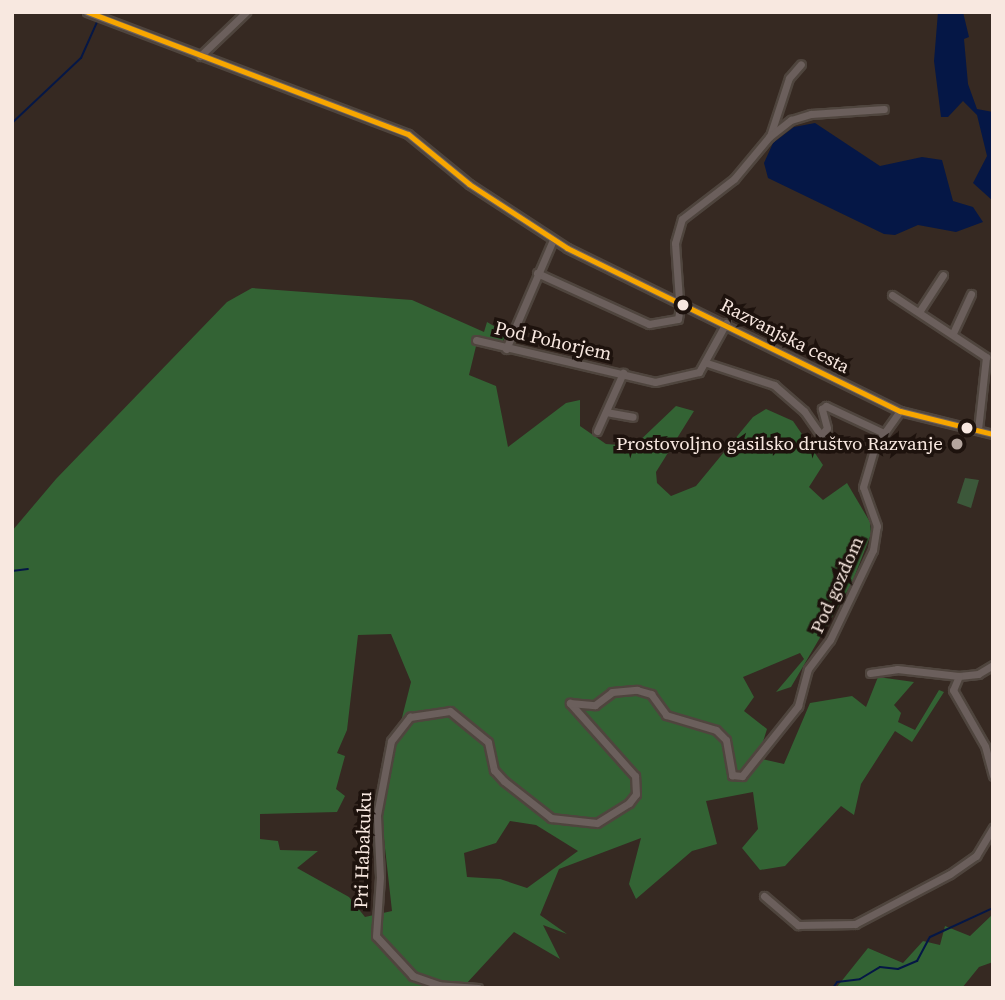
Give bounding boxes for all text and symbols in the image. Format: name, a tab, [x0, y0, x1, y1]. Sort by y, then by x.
street label: Razvanjska cesta	[717, 294, 853, 378]
unlabelled marker	[676, 298, 690, 312]
street label: Pod Pohorjem	[492, 316, 614, 366]
unlabelled marker	[960, 421, 974, 435]
place label: Prostovoljno gasilsko društvo Razvanje	[616, 433, 943, 455]
marker: Prostovoljno gasilsko društvo Razvanje	[949, 436, 965, 452]
street label: Pod gozdom	[806, 533, 868, 637]
street label: Pri Habakuku	[350, 791, 376, 909]

